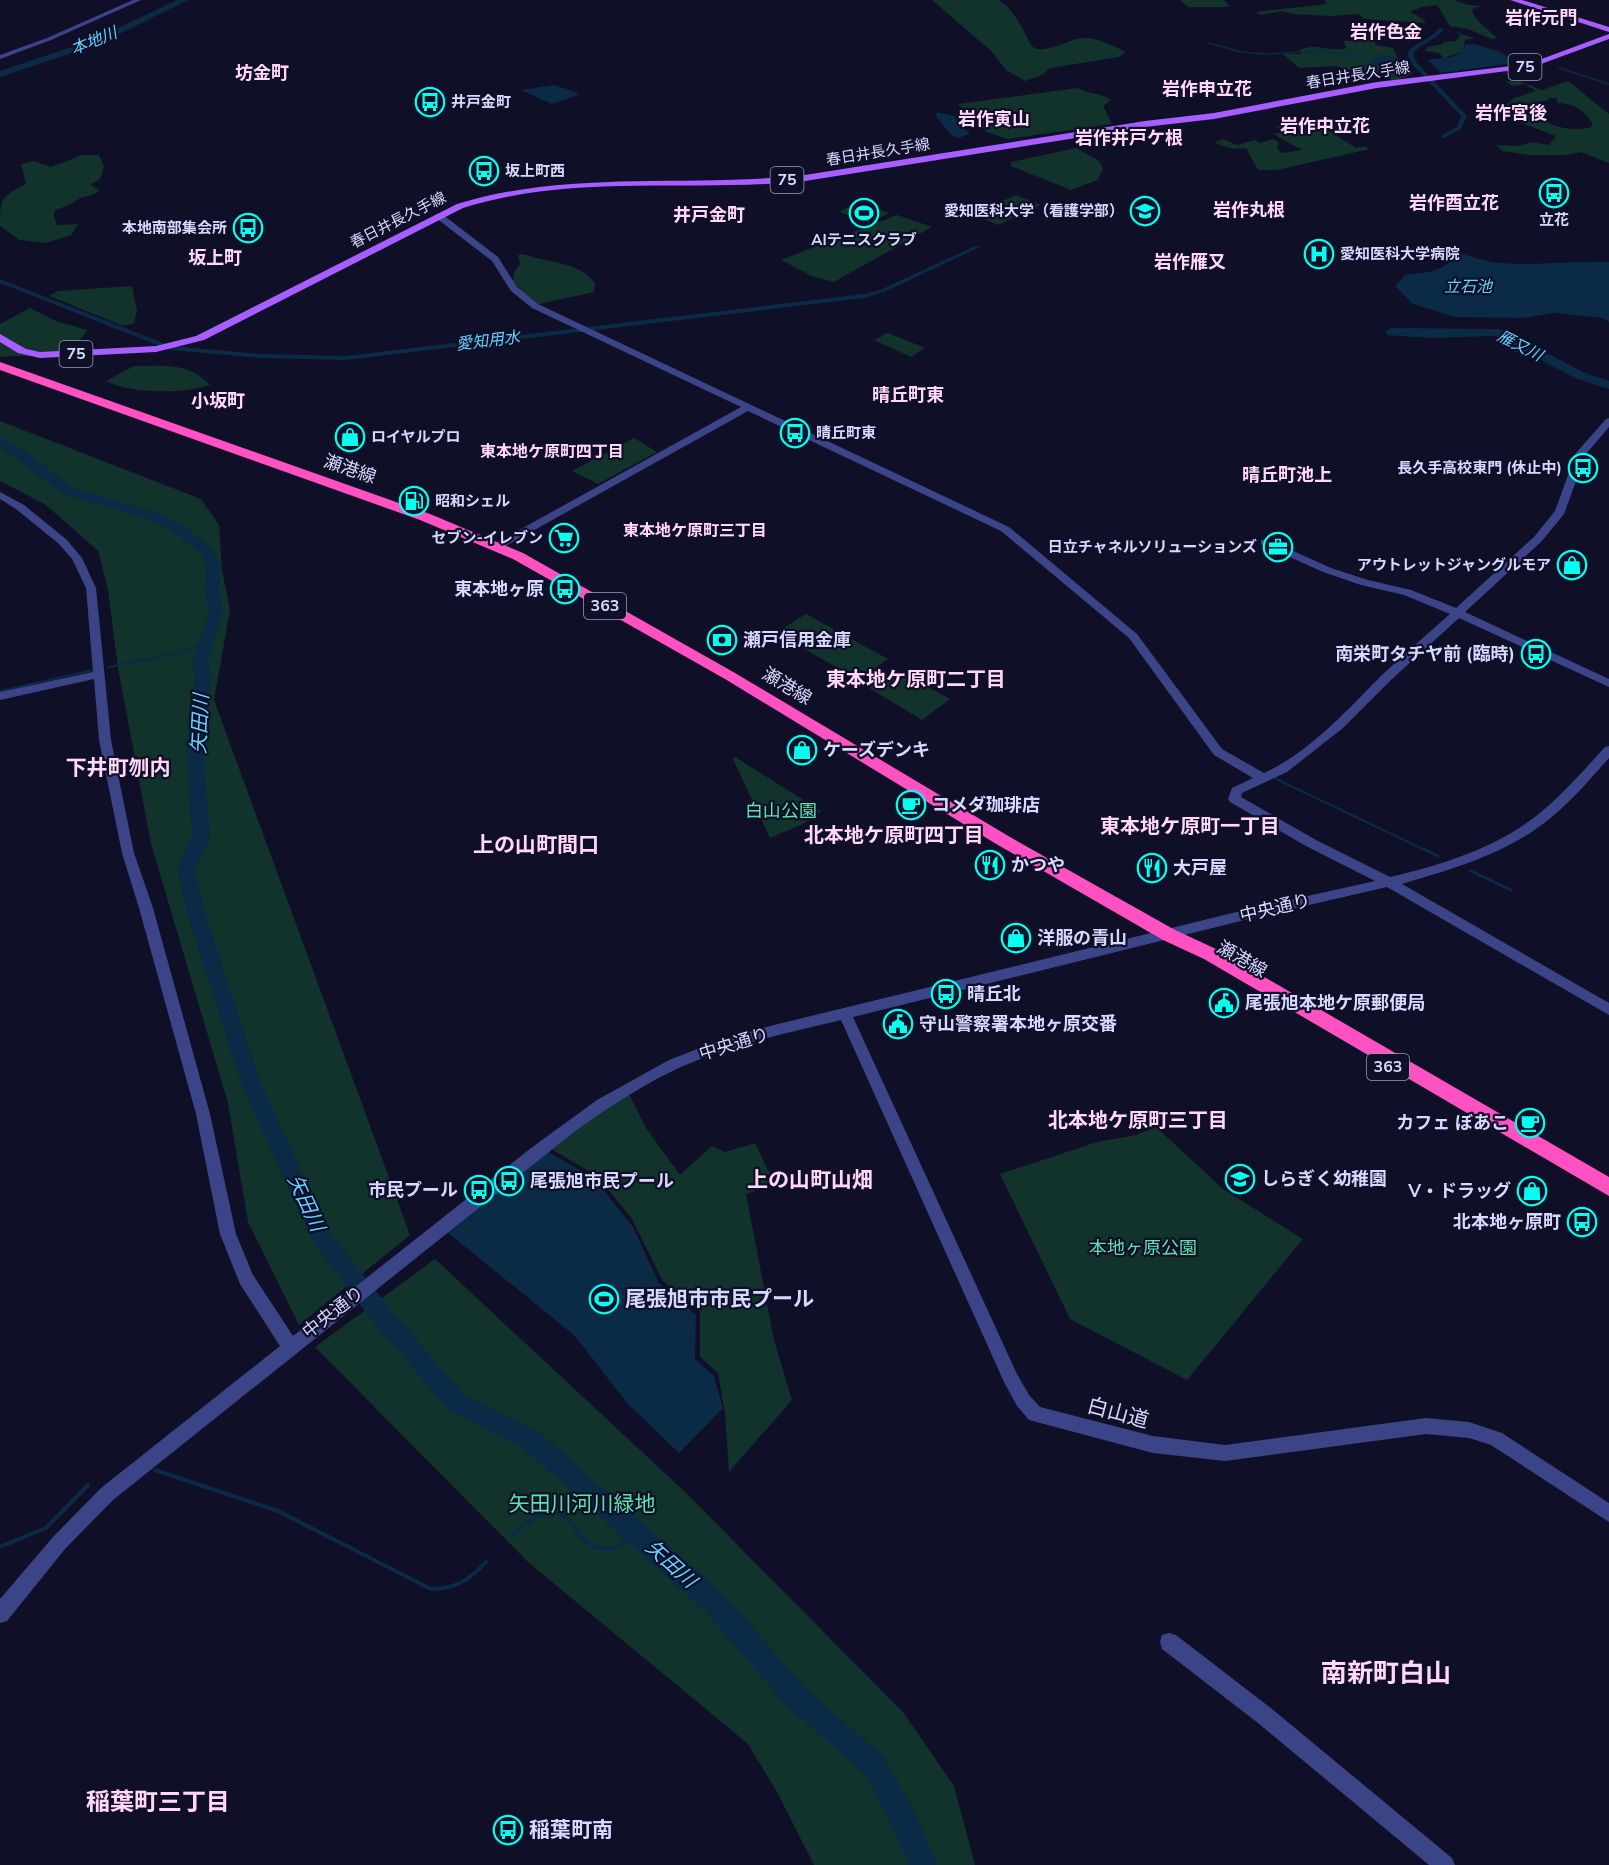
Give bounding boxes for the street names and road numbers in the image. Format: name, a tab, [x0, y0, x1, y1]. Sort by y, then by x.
road number: 75	[1508, 54, 1541, 80]
street label: 春日井長久手線	[1305, 57, 1411, 93]
street label: 春日井長久手線	[825, 134, 931, 170]
road number: 75	[770, 167, 804, 193]
street label: 春日井長久手線	[347, 187, 449, 253]
road number: 75	[60, 341, 92, 367]
street label: 瀬港線	[321, 449, 379, 489]
road number: 363	[584, 593, 626, 619]
street label: 瀬港線	[758, 662, 816, 710]
street label: 中央通り	[1237, 888, 1313, 928]
street label: 瀬港線	[1213, 935, 1271, 983]
street label: 中央通り	[696, 1022, 772, 1066]
road number: 363	[1367, 1054, 1409, 1080]
street label: 中央通り	[297, 1280, 369, 1344]
street label: 白山道	[1084, 1391, 1152, 1435]

